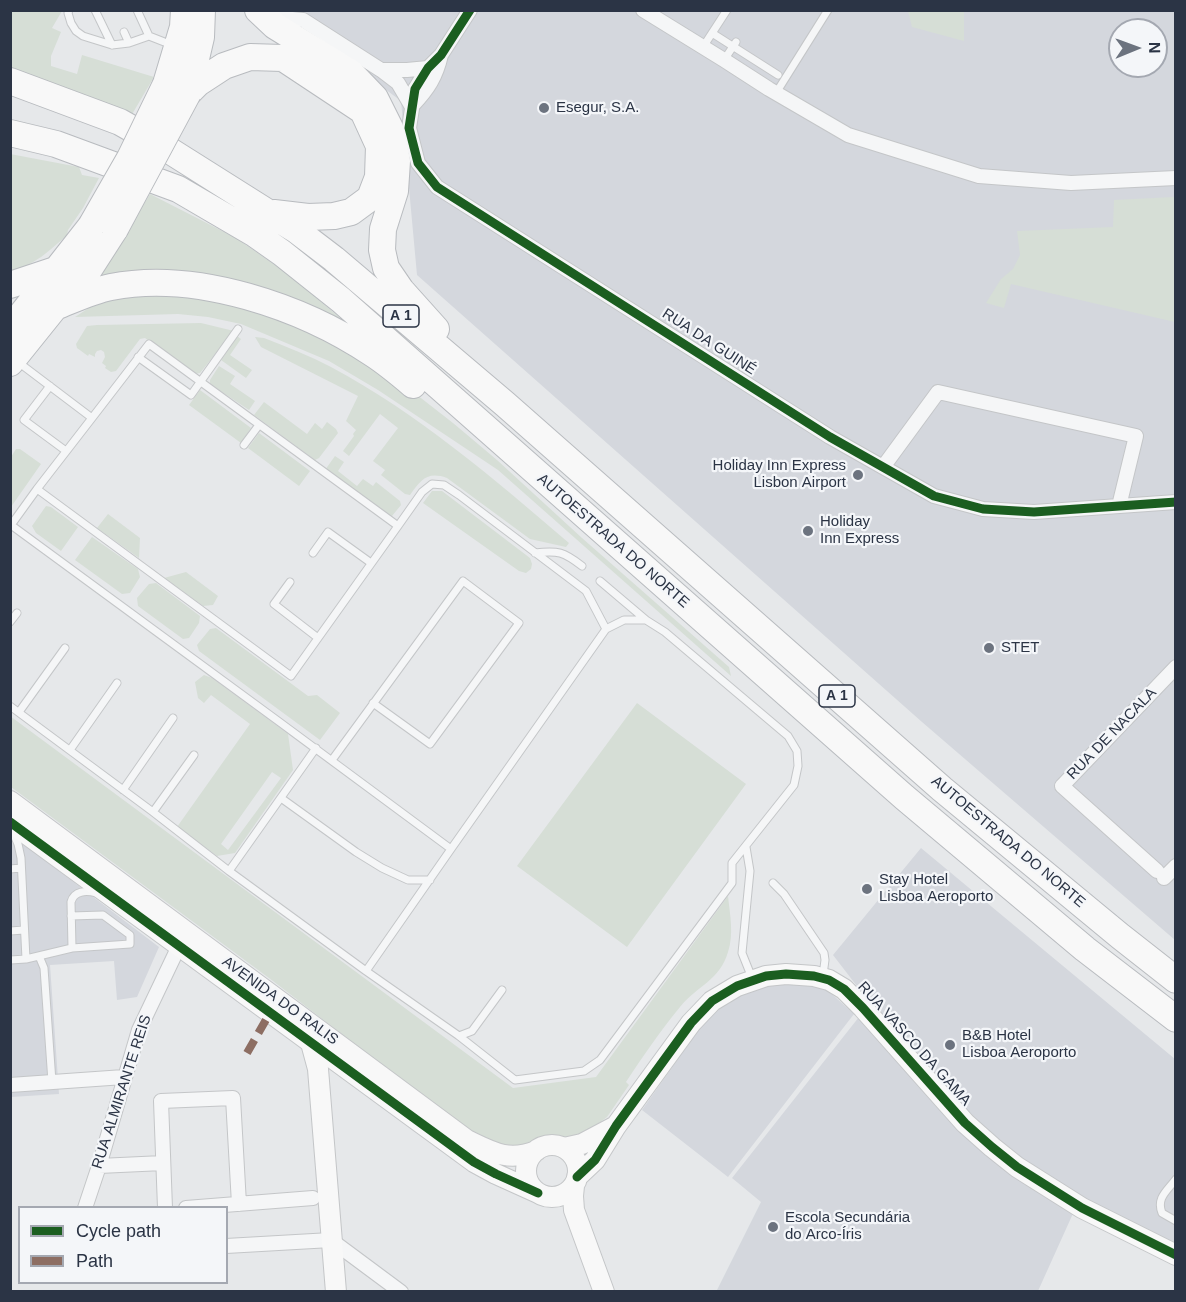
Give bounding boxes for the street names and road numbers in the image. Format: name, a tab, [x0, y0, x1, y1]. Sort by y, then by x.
road number: A 1	[383, 305, 419, 327]
street label: RUA DA GUINÉ	[659, 305, 759, 379]
street label: AUTOESTRADA DO NORTE	[533, 470, 693, 612]
street label: RUA DE NACALA	[1064, 684, 1160, 784]
road number: A 1	[819, 685, 855, 707]
street label: AUTOESTRADA DO NORTE	[927, 772, 1089, 912]
street label: AVENIDA DO RALIS	[219, 953, 341, 1049]
street label: RUA VASCO DA GAMA	[854, 978, 974, 1110]
street label: RUA ALMIRANTE REIS	[89, 1013, 155, 1171]

